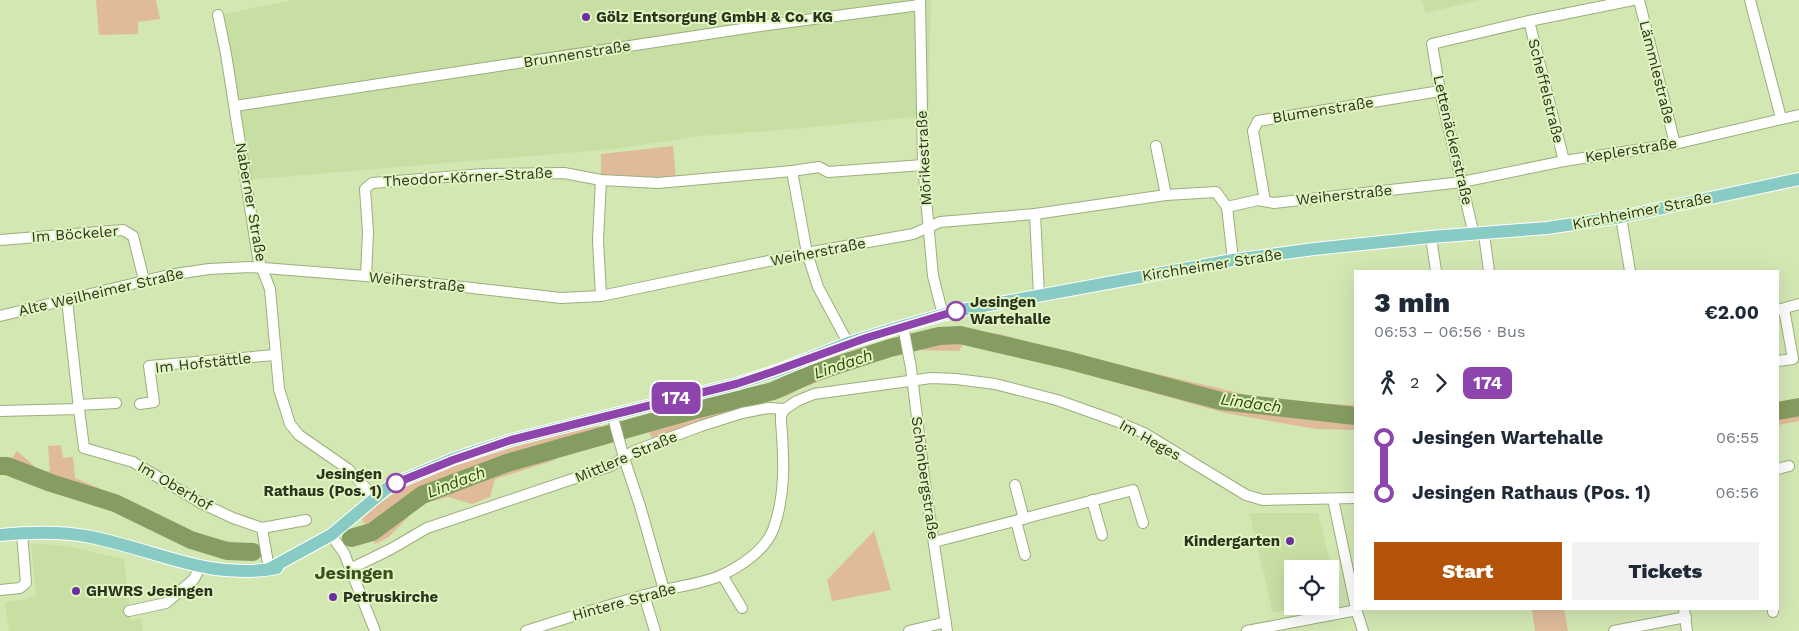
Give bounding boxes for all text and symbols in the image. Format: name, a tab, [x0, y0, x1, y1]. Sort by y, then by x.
place label: Gölz Entsorgung GmbH & Co. KG	[596, 8, 833, 26]
marker: Gölz Entsorgung GmbH & Co. KG	[580, 11, 592, 23]
street label: Lämmlestraße	[1635, 18, 1679, 126]
street label: Brunnenstraße	[522, 37, 632, 71]
street label: Scheffelstraße	[1524, 37, 1568, 145]
street label: Lettenäckerstraße	[1429, 73, 1477, 207]
street label: Blumenstraße	[1271, 93, 1375, 127]
street label: Mörikestraße	[913, 110, 935, 206]
street label: Keplerstraße	[1584, 134, 1678, 166]
street label: Naberner Straße	[232, 141, 270, 263]
street label: Theodor-Körner-Straße	[383, 164, 553, 190]
street label: Weiherstraße	[1295, 181, 1393, 209]
street label: Kirchheimer Straße	[1571, 189, 1713, 233]
street label: Im Böckeler	[31, 222, 119, 246]
street label: Weiherstraße	[769, 234, 867, 270]
street label: Kirchheimer Straße	[1141, 245, 1283, 285]
street label: Alte Weilheimer Straße	[17, 264, 185, 320]
street label: Weiherstraße	[368, 268, 466, 296]
text: 3 min	[1374, 286, 1450, 319]
place label: Jesingen Wartehalle	[970, 293, 1051, 328]
marker: Jesingen Wartehalle	[946, 301, 966, 321]
text: €2.00	[1705, 301, 1759, 324]
text: 06:53 – 06:56 · Bus	[1374, 322, 1525, 341]
water label: Lindach	[811, 345, 875, 383]
street label: Im Hofstättle	[154, 349, 252, 377]
icon: walk	[1374, 369, 1402, 397]
icon: forward	[1427, 369, 1455, 397]
text: 174	[1473, 372, 1502, 393]
text: 2	[1410, 373, 1419, 392]
line badge: 174	[647, 382, 705, 414]
text: 174	[662, 387, 690, 408]
water label: Lindach	[1219, 389, 1283, 417]
street label: Schönbergstraße	[907, 415, 943, 541]
street label: Im Heges	[1116, 416, 1184, 464]
text: Jesingen Wartehalle	[1412, 426, 1603, 449]
street label: Mittlere Straße	[572, 427, 680, 487]
text: 06:55	[1716, 428, 1759, 447]
street label: Im Oberhof	[134, 457, 216, 515]
water label: Lindach	[424, 462, 488, 502]
place label: Jesingen Rathaus (Pos. 1)	[264, 465, 382, 500]
marker: Jesingen Rathaus (Pos. 1)	[386, 473, 406, 493]
text: Jesingen Rathaus (Pos. 1)	[1412, 481, 1651, 504]
text: 06:56	[1716, 483, 1759, 502]
place label: Kindergarten	[1184, 532, 1280, 550]
marker: Kindergarten	[1284, 535, 1296, 547]
button: Start	[1374, 542, 1562, 600]
button: Tickets	[1572, 542, 1759, 600]
map controls	[1284, 560, 1339, 615]
button: locate	[1284, 560, 1339, 615]
district label: Jesingen	[314, 562, 394, 583]
street label: Hintere Straße	[570, 579, 678, 625]
place label: GHWRS Jesingen	[86, 582, 213, 600]
marker: GHWRS Jesingen	[70, 585, 82, 597]
place label: Petruskirche	[343, 588, 439, 606]
marker: Petruskirche	[327, 591, 339, 603]

